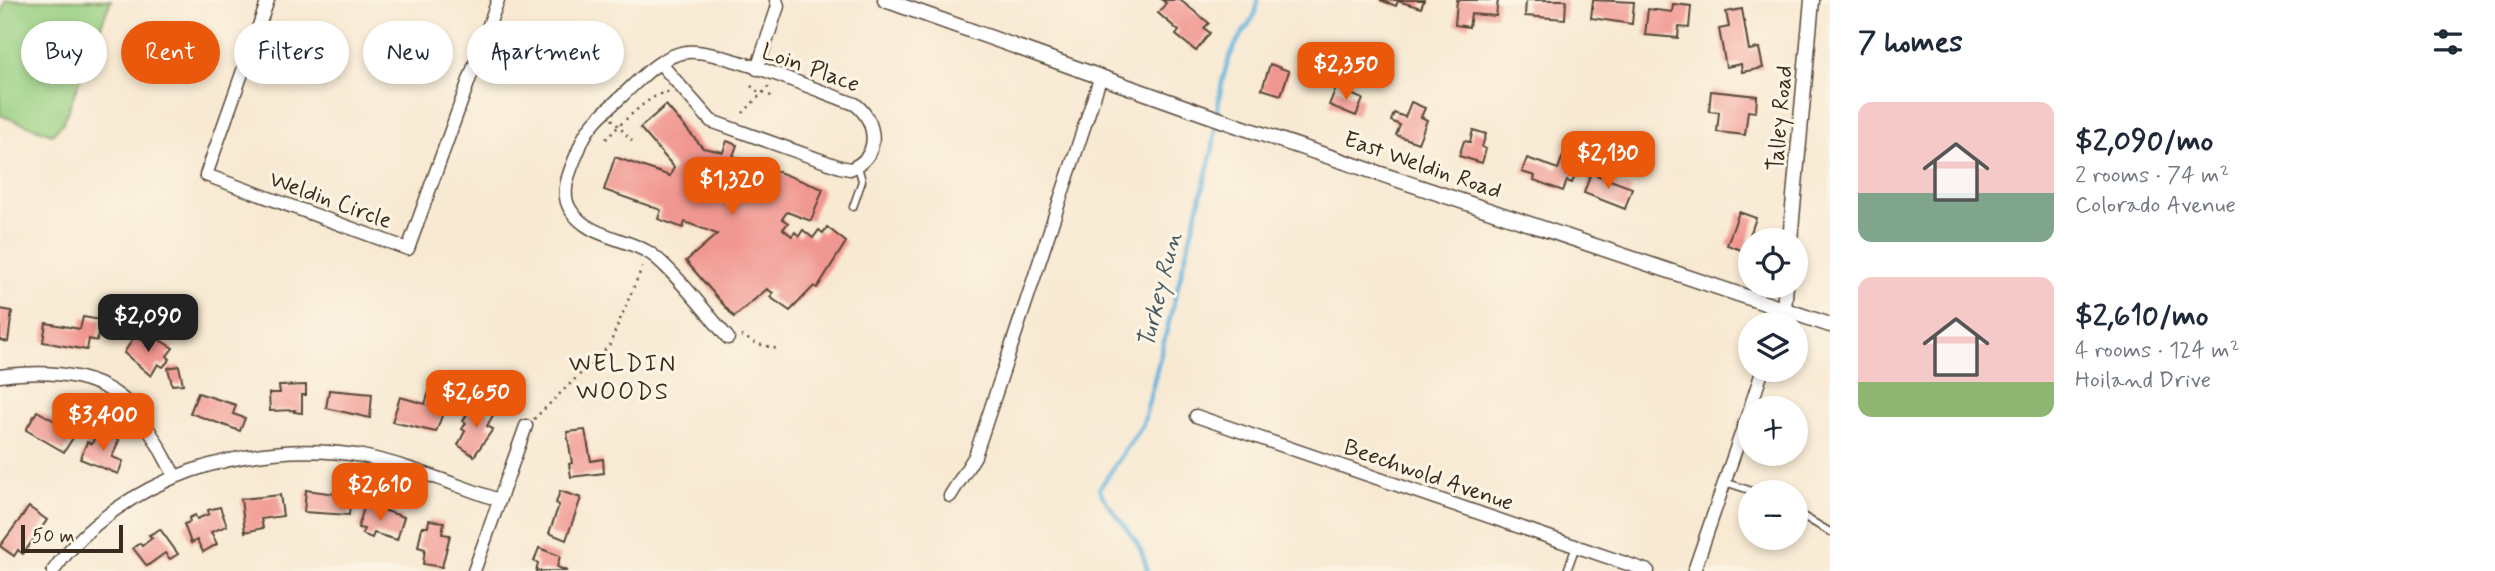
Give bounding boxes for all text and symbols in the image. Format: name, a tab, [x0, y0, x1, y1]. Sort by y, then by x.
chip: Buy	[21, 21, 107, 84]
chip: Rent	[121, 21, 220, 84]
chip: Filters	[234, 21, 349, 84]
chip: New	[363, 21, 453, 84]
chip: Apartment	[467, 21, 624, 84]
text: 7 homes	[1858, 23, 1963, 62]
icon: filters	[2429, 23, 2467, 61]
street label: Loin Place	[757, 37, 863, 100]
pin: $2,350	[1289, 42, 1403, 102]
text: $2,350	[1313, 50, 1379, 80]
street label: Talley Road	[1761, 64, 1801, 172]
text: $2,090/mo	[2075, 122, 2213, 161]
street label: East Weldin Road	[1340, 125, 1505, 207]
icon: home	[1914, 130, 1998, 214]
pin: $2,130	[1551, 132, 1665, 191]
text: $2,130	[1577, 139, 1639, 169]
pin: $1,320	[675, 158, 789, 217]
text: 2 rooms · 74 m²	[2075, 161, 2230, 191]
street label: Weldin Circle	[265, 165, 396, 237]
text: $1,320	[699, 165, 765, 195]
text: Colorado Avenue	[2075, 191, 2236, 221]
map controls	[1738, 228, 1808, 550]
button: locate	[1738, 228, 1808, 298]
water label: Turkey Run	[1131, 229, 1190, 352]
pin: $2,090	[91, 294, 205, 354]
text: $2,610/mo	[2075, 297, 2209, 336]
text: $2,090	[114, 302, 182, 332]
icon: home	[1914, 305, 1998, 389]
button: layers	[1738, 312, 1808, 382]
text: 4 rooms · 124 m²	[2075, 336, 2240, 366]
district label: WELDIN WOODS	[569, 349, 677, 408]
text: Hoiland Drive	[2075, 366, 2211, 396]
pin: $2,650	[419, 370, 533, 430]
text: $2,650	[442, 378, 510, 408]
pin: $3,400	[46, 393, 160, 453]
button: +	[1738, 396, 1808, 466]
text: $3,400	[68, 401, 138, 431]
street label: Beechwold Avenue	[1339, 433, 1517, 519]
pin: $2,610	[323, 463, 437, 523]
text: $2,610	[348, 471, 412, 501]
button: −	[1738, 480, 1808, 550]
scale bar	[21, 522, 122, 554]
text: 50 m	[32, 524, 75, 549]

